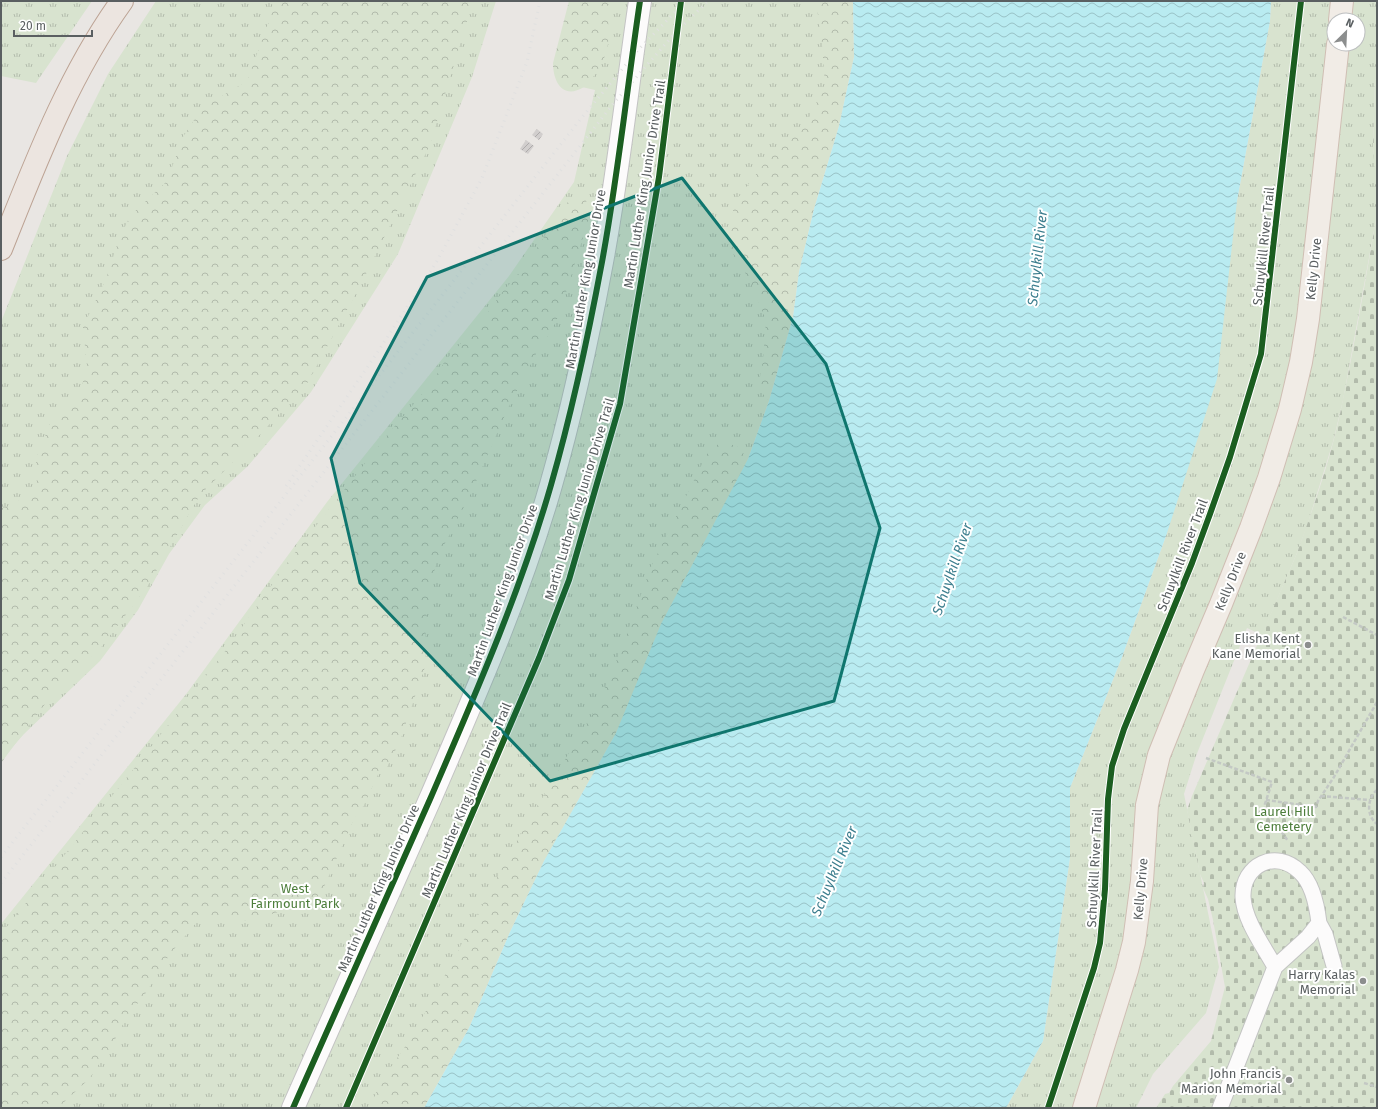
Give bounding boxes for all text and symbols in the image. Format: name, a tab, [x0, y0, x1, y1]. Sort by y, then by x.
scale bar	[14, 12, 92, 38]
north arrow	[1326, 12, 1366, 52]
text: N	[1344, 16, 1356, 31]
text: 20 m	[20, 19, 46, 33]
street label: Martin Luther King Junior Drive Trail	[621, 79, 668, 289]
street label: Schuylkill River Trail	[1250, 186, 1277, 306]
street label: Martin Luther King Junior Drive	[562, 188, 609, 370]
water label: Schuylkill River	[1024, 209, 1051, 308]
street label: Kelly Drive	[1303, 237, 1324, 301]
street label: Martin Luther King Junior Drive Trail	[542, 396, 618, 602]
street label: Schuylkill River Trail	[1154, 497, 1211, 613]
street label: Martin Luther King Junior Drive	[464, 502, 541, 678]
water label: Schuylkill River	[928, 520, 976, 618]
street label: Kelly Drive	[1212, 549, 1249, 613]
place label: Elisha Kent Kane Memorial	[1212, 631, 1300, 661]
marker: Elisha Kent Kane Memorial	[1303, 640, 1313, 650]
street label: Martin Luther King Junior Drive Trail	[418, 700, 515, 900]
street label: Martin Luther King Junior Drive	[335, 802, 422, 974]
park label: Laurel Hill Cemetery	[1254, 804, 1314, 834]
street label: Schuylkill River Trail	[1084, 808, 1105, 928]
water label: Schuylkill River	[807, 823, 861, 920]
street label: Kelly Drive	[1130, 857, 1151, 921]
park label: West Fairmount Park	[251, 881, 340, 911]
place label: Harry Kalas Memorial	[1288, 967, 1355, 997]
marker: Harry Kalas Memorial	[1358, 976, 1368, 986]
place label: John Francis Marion Memorial	[1181, 1066, 1281, 1096]
marker: John Francis Marion Memorial	[1284, 1075, 1294, 1085]

